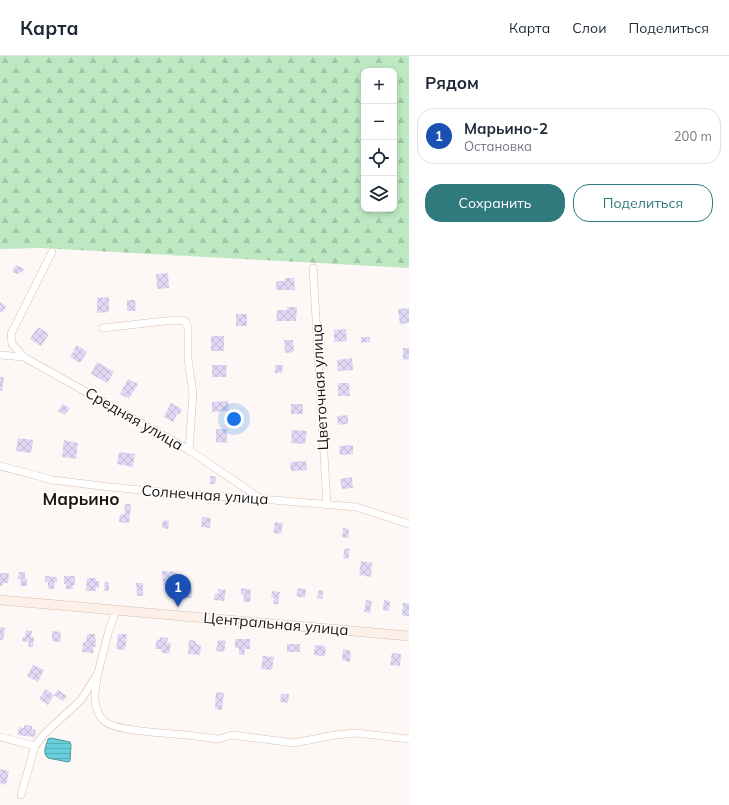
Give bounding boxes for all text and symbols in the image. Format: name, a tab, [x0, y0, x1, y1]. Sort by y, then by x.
text: Карта	[20, 16, 78, 40]
text: Карта	[509, 19, 550, 37]
text: Слои	[572, 19, 607, 37]
text: Поделиться	[629, 19, 709, 37]
map controls	[361, 68, 397, 212]
button: +	[361, 68, 397, 104]
text: Рядом	[425, 72, 479, 93]
button: −	[361, 104, 397, 140]
text: Марьино-2	[464, 119, 548, 138]
text: 1	[435, 128, 443, 144]
text: 200 m	[674, 128, 712, 144]
text: Остановка	[464, 138, 532, 154]
button: locate	[361, 140, 397, 176]
button: layers	[361, 176, 397, 212]
button: Сохранить	[425, 184, 565, 222]
button: Поделиться	[573, 184, 713, 222]
street label: Цветочная улица	[307, 323, 332, 451]
street label: Средняя улица	[82, 383, 187, 454]
your location	[224, 409, 244, 429]
street label: Солнечная улица	[141, 481, 269, 508]
district label: Марьино	[42, 488, 120, 509]
pin: 1	[165, 574, 191, 607]
street label: Центральная улица	[203, 608, 349, 639]

